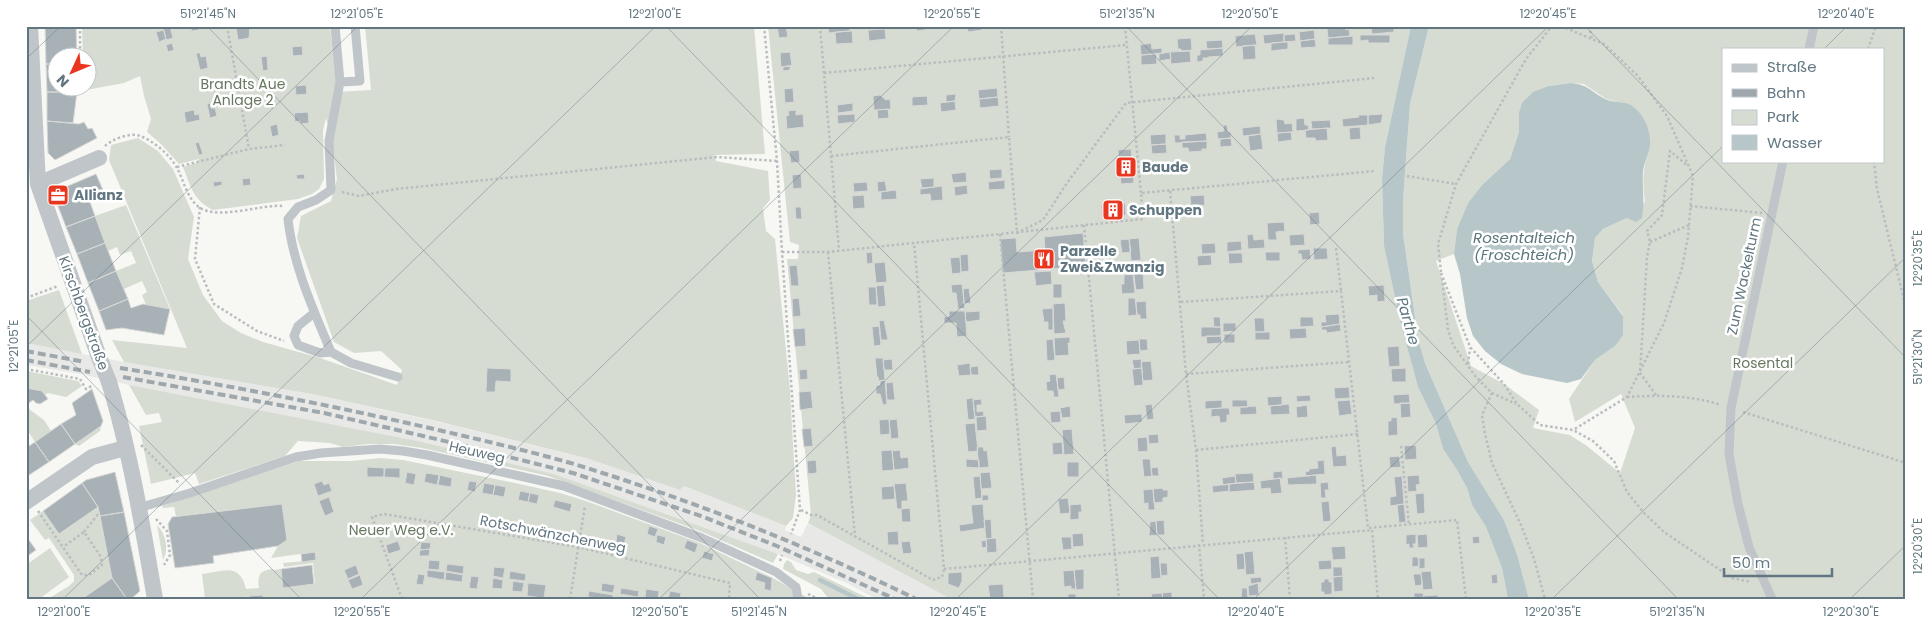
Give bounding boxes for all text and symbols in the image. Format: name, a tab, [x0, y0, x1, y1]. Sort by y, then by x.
text: 51°21'45"N	[180, 5, 236, 22]
text: 12°21'05"E	[330, 5, 384, 22]
text: 12°21'00"E	[628, 5, 682, 22]
text: 12°20'55"E	[924, 5, 980, 22]
text: 51°21'35"N	[1099, 5, 1155, 22]
text: 12°20'50"E	[1222, 5, 1278, 22]
text: 12°20'45"E	[1520, 5, 1576, 22]
text: 12°20'40"E	[1818, 5, 1874, 22]
north arrow	[48, 48, 98, 98]
legend	[1722, 48, 1884, 162]
text: Straße	[1767, 56, 1817, 77]
text: N	[52, 70, 73, 92]
park label: Brandts Aue Anlage 2	[201, 74, 286, 110]
text: Bahn	[1767, 82, 1806, 103]
text: Park	[1767, 106, 1799, 127]
text: Wasser	[1767, 132, 1823, 153]
building icon: Baude	[1114, 155, 1138, 179]
place label: Baude	[1142, 157, 1189, 177]
office icon: Allianz	[46, 183, 70, 207]
place label: Allianz	[74, 185, 123, 205]
building icon: Schuppen	[1101, 198, 1125, 222]
place label: Schuppen	[1129, 200, 1202, 220]
street label: Zum Wackelturm	[1722, 216, 1766, 336]
water label: Rosentalteich (Froschteich)	[1473, 227, 1575, 265]
text: 12°20'35"E	[1909, 230, 1926, 286]
place label: Parzelle Zwei&Zwanzig	[1060, 241, 1164, 277]
restaurant icon: Parzelle Zwei&Zwanzig	[1032, 247, 1056, 271]
street label: Kirschbergstraße	[54, 253, 114, 373]
water label: Parthe	[1392, 295, 1425, 347]
text: 12°21'05"E	[5, 319, 22, 373]
text: 51°21'30"N	[1909, 329, 1926, 385]
park label: Rosental	[1733, 353, 1793, 373]
street label: Heuweg	[447, 436, 507, 468]
street label: Rotschwänzchenweg	[478, 510, 628, 558]
text: 12°20'30"E	[1909, 518, 1926, 574]
park label: Neuer Weg e.V.	[349, 520, 453, 540]
scale bar	[1724, 545, 1832, 577]
text: 50 m	[1732, 552, 1770, 573]
text: 12°21'00"E	[37, 603, 91, 620]
text: 12°20'55"E	[334, 603, 390, 620]
text: 12°20'50"E	[632, 603, 688, 620]
text: 51°21'45"N	[731, 603, 787, 620]
text: 12°20'45"E	[930, 603, 986, 620]
text: 12°20'40"E	[1228, 603, 1284, 620]
text: 12°20'35"E	[1525, 603, 1581, 620]
text: 51°21'35"N	[1649, 603, 1705, 620]
text: 12°20'30"E	[1823, 603, 1879, 620]

